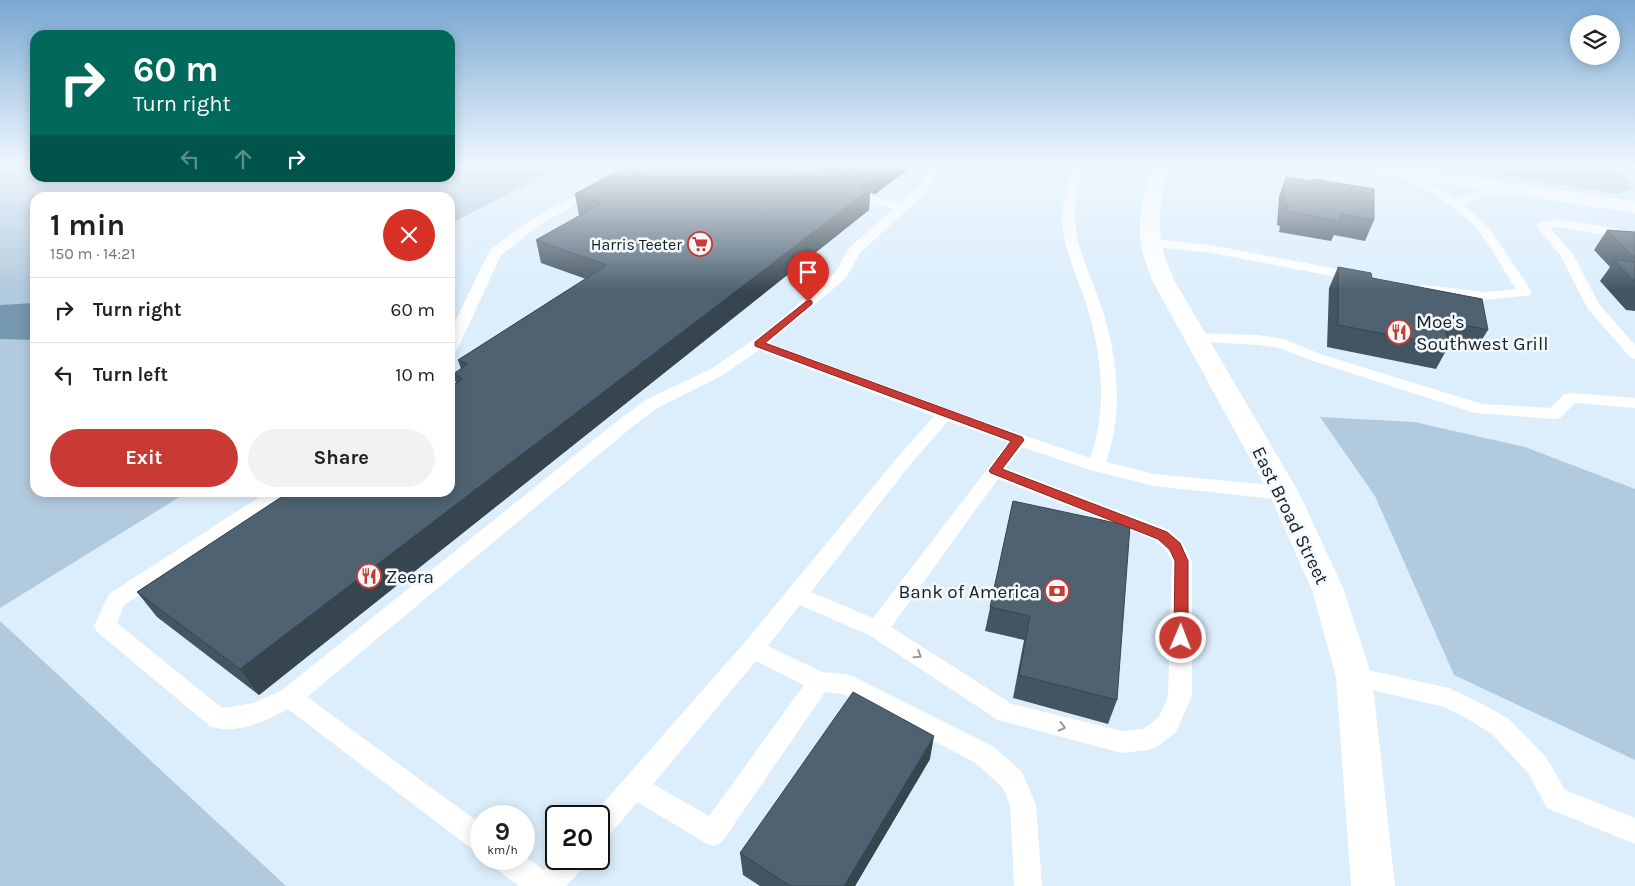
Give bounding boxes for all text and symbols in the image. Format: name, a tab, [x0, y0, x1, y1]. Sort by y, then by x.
map controls	[1570, 15, 1620, 65]
button: layers	[1570, 15, 1620, 65]
text: 60 m	[133, 49, 218, 90]
icon: right	[50, 50, 115, 115]
text: Turn right	[133, 91, 231, 117]
icon: left	[176, 145, 204, 173]
icon: ahead	[229, 145, 257, 173]
icon: right	[282, 145, 310, 173]
text: 1 min	[50, 207, 125, 243]
button: close	[383, 209, 435, 261]
supermarket icon: Harris Teeter	[687, 231, 713, 257]
place label: Harris Teeter	[591, 235, 682, 254]
text: 150 m · 14:21	[50, 244, 136, 263]
pin	[787, 251, 829, 302]
icon: arrive	[794, 258, 822, 286]
icon: right	[50, 296, 78, 324]
text: Turn right	[93, 299, 182, 321]
text: 60 m	[391, 299, 435, 321]
place label: Moe's Southwest Grill	[1416, 311, 1549, 355]
restaurant icon: Moe's Southwest Grill	[1386, 319, 1412, 345]
icon: left	[50, 361, 78, 389]
text: Turn left	[93, 364, 168, 386]
text: 10 m	[395, 364, 435, 386]
button: Exit	[50, 429, 238, 487]
button: Share	[248, 429, 435, 487]
street label: East Broad Street	[1247, 443, 1333, 588]
restaurant icon: Zeera	[356, 563, 382, 589]
place label: Zeera	[386, 566, 434, 588]
bank icon: Bank of America	[1044, 578, 1070, 604]
place label: Bank of America	[898, 581, 1040, 603]
position arrow	[1154, 611, 1206, 663]
one-way arrow	[913, 649, 922, 659]
one-way arrow	[1057, 721, 1066, 732]
speed limit sign: 20	[545, 805, 610, 870]
text: 9	[495, 817, 510, 846]
text: km/h	[487, 843, 518, 857]

